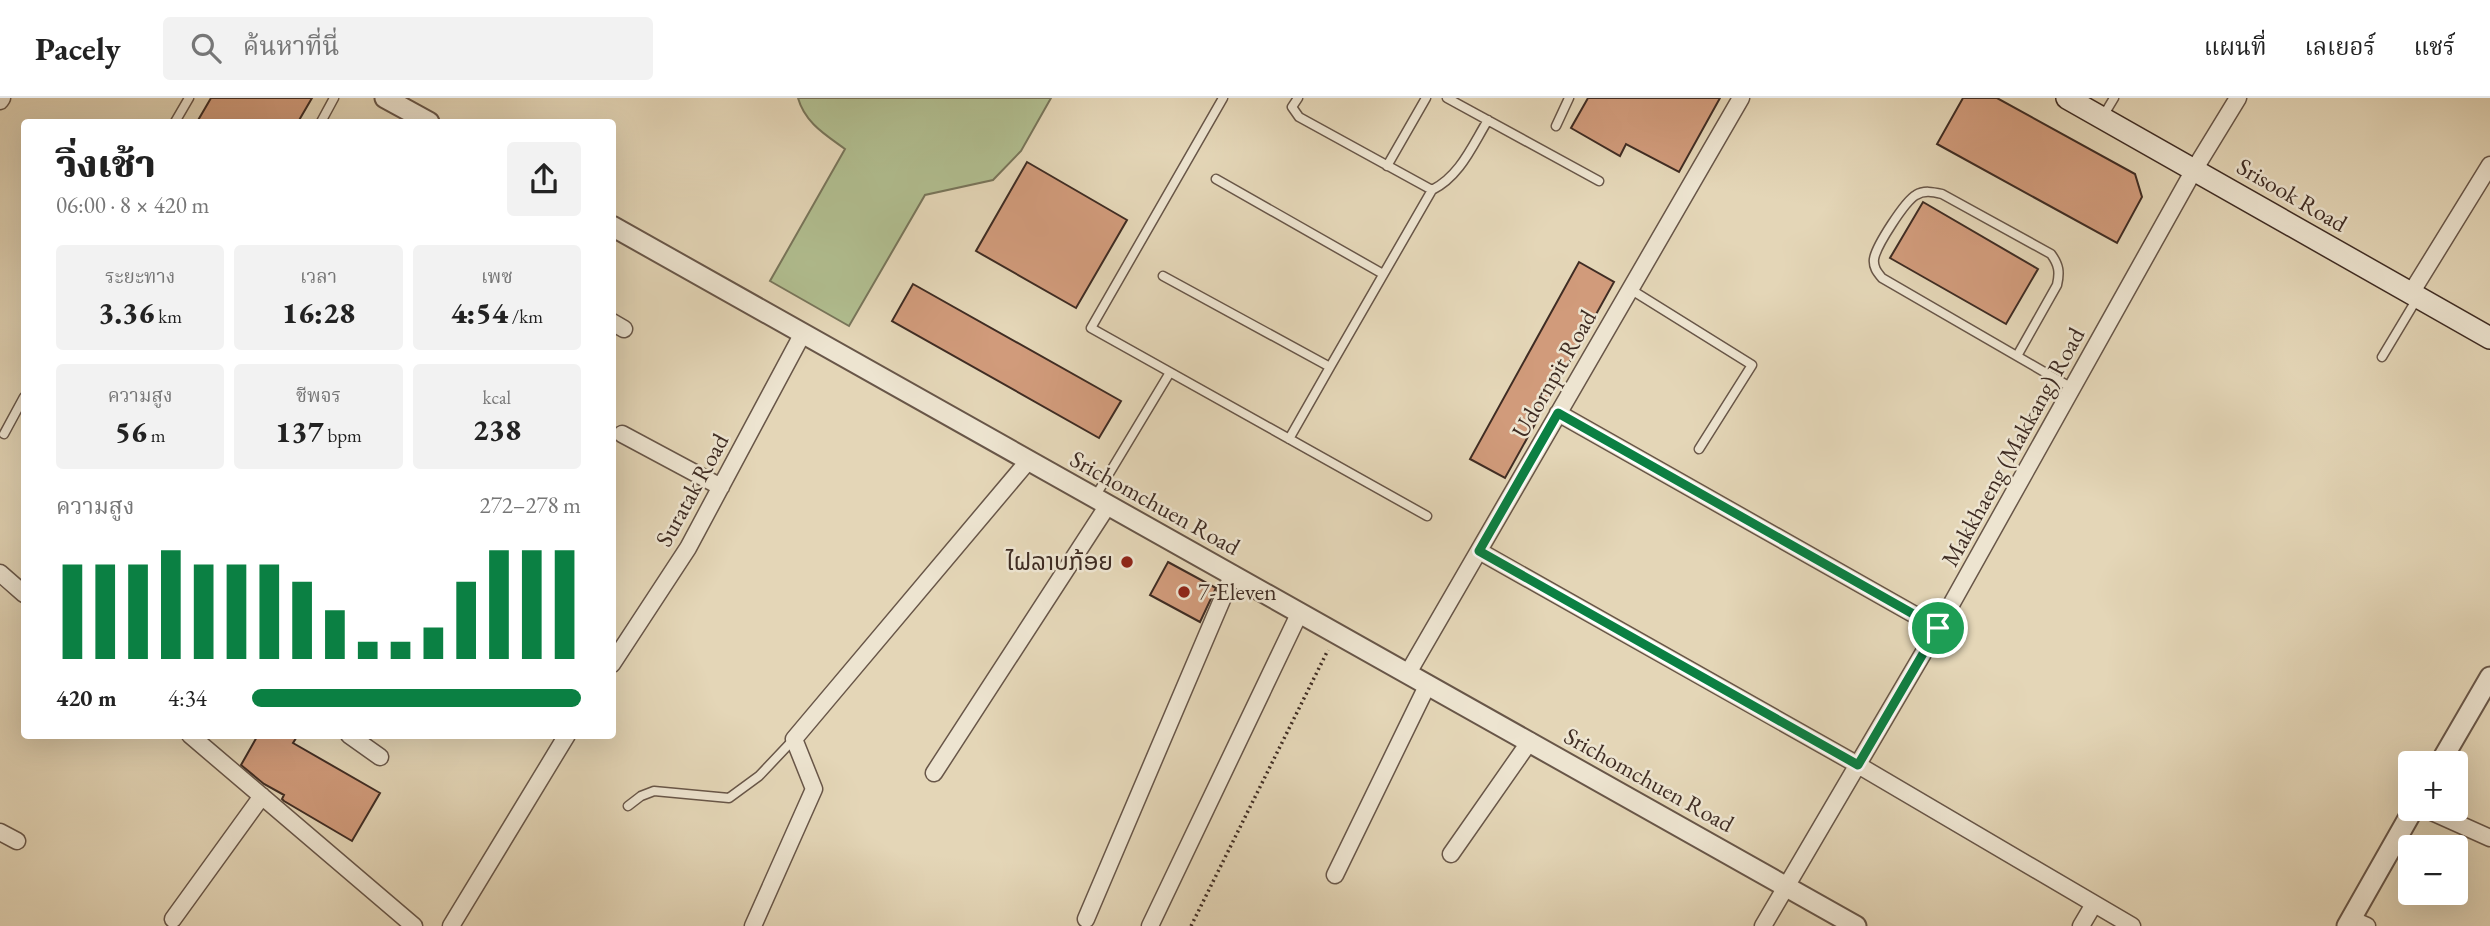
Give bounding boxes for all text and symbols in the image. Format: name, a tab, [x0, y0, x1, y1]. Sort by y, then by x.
search box	[163, 17, 653, 80]
text: Pacely	[35, 27, 121, 70]
icon: search	[187, 29, 225, 67]
text: ค้นหาที่นี่	[243, 29, 340, 63]
text: แผนที่	[2204, 31, 2267, 62]
text: เลเยอร์	[2305, 31, 2376, 62]
text: แชร์	[2414, 31, 2455, 62]
text: วิ่งเช้า	[56, 139, 156, 188]
button: share	[507, 142, 581, 216]
street label: Srisook Road	[2231, 151, 2354, 239]
text: 06:00 · 8 × 420 m	[56, 190, 209, 220]
text: ระยะทาง	[105, 264, 175, 289]
text: เวลา	[300, 264, 337, 289]
text: เพซ	[481, 264, 513, 289]
text: 3.36	[98, 293, 154, 332]
text: 16:28	[282, 293, 355, 332]
text: 4:54	[451, 293, 508, 332]
street label: Udornpit Road	[1504, 303, 1603, 444]
text: km	[154, 304, 182, 329]
text: /km	[508, 304, 543, 329]
street label: Makkhaeng (Makkang) Road	[1934, 321, 2092, 572]
text: ความสูง	[108, 383, 173, 408]
text: ชีพจร	[296, 383, 341, 408]
text: kcal	[483, 385, 511, 410]
text: 238	[473, 410, 521, 449]
text: 56	[115, 412, 147, 451]
text: 137	[275, 412, 324, 451]
text: m	[147, 423, 166, 448]
text: bpm	[324, 423, 362, 448]
street label: Suratak Road	[648, 427, 736, 552]
street label: Srichomchuen Road	[1065, 443, 1246, 562]
text: 272–278 m	[480, 490, 581, 520]
text: ความสูง	[56, 491, 134, 521]
place label: ໄຝລາບກ້ອຍ	[1005, 546, 1113, 577]
marker: ໄຝລາບກ້ອຍ	[1119, 554, 1135, 570]
place label: 7-Eleven	[1198, 576, 1277, 607]
marker: 7-Eleven	[1176, 584, 1192, 600]
pin	[1908, 598, 1968, 658]
icon: arrive	[1919, 609, 1957, 647]
text: 420 m	[56, 683, 117, 713]
text: 4:34	[168, 683, 207, 713]
street label: Srichomchuen Road	[1559, 720, 1740, 839]
map controls	[2398, 751, 2468, 905]
button: +	[2398, 751, 2468, 821]
button: −	[2398, 835, 2468, 905]

